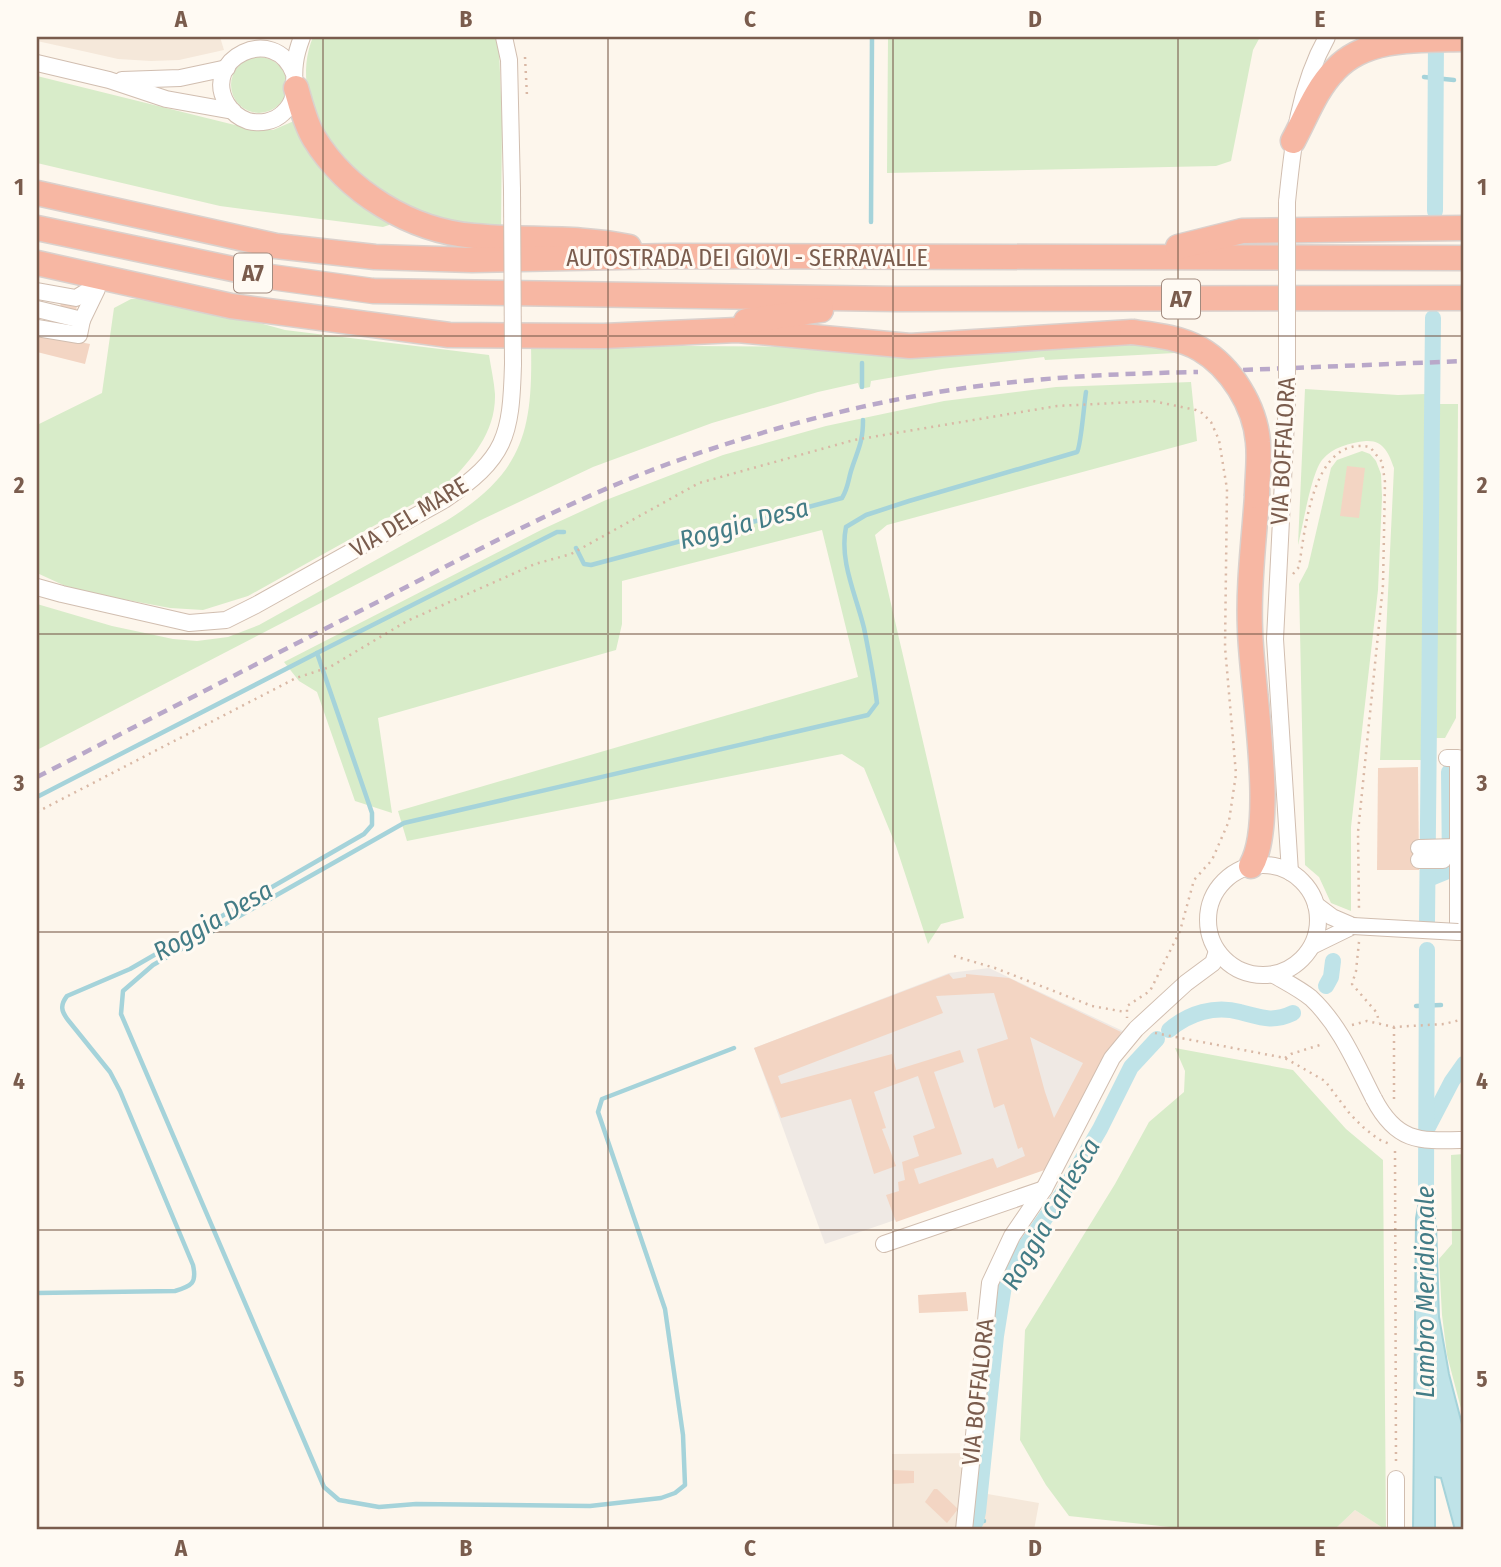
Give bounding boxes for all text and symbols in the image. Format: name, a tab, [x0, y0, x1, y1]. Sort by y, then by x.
text: A	[174, 5, 188, 33]
text: B	[460, 5, 473, 33]
text: C	[744, 5, 756, 33]
text: D	[1028, 5, 1042, 33]
text: E	[1315, 5, 1326, 33]
text: 1	[14, 173, 24, 201]
text: 1	[1477, 173, 1487, 201]
street label: AUTOSTRADA DEI GIOVI - SERRAVALLE	[566, 244, 928, 272]
road number: A7	[234, 254, 272, 292]
road number: A7	[1162, 280, 1200, 318]
street label: VIA BOFFALORA	[1265, 376, 1301, 526]
text: 2	[13, 471, 25, 499]
street label: VIA DEL MARE	[345, 471, 473, 563]
text: 2	[1476, 471, 1488, 499]
water label: Roggia Desa	[676, 492, 812, 556]
text: 3	[13, 769, 25, 797]
text: 3	[1476, 769, 1488, 797]
water label: Roggia Desa	[148, 874, 278, 968]
text: 4	[13, 1067, 25, 1095]
text: 4	[1476, 1067, 1488, 1095]
water label: Roggia Carlesca	[995, 1133, 1107, 1295]
water label: Lambro Meridionale	[1410, 1186, 1441, 1398]
street label: VIA BOFFALORA	[956, 1317, 1000, 1467]
text: 5	[13, 1365, 25, 1393]
text: 5	[1476, 1365, 1488, 1393]
text: A	[174, 1534, 188, 1562]
text: B	[460, 1534, 473, 1562]
text: C	[744, 1534, 756, 1562]
text: D	[1028, 1534, 1042, 1562]
text: E	[1315, 1534, 1326, 1562]

